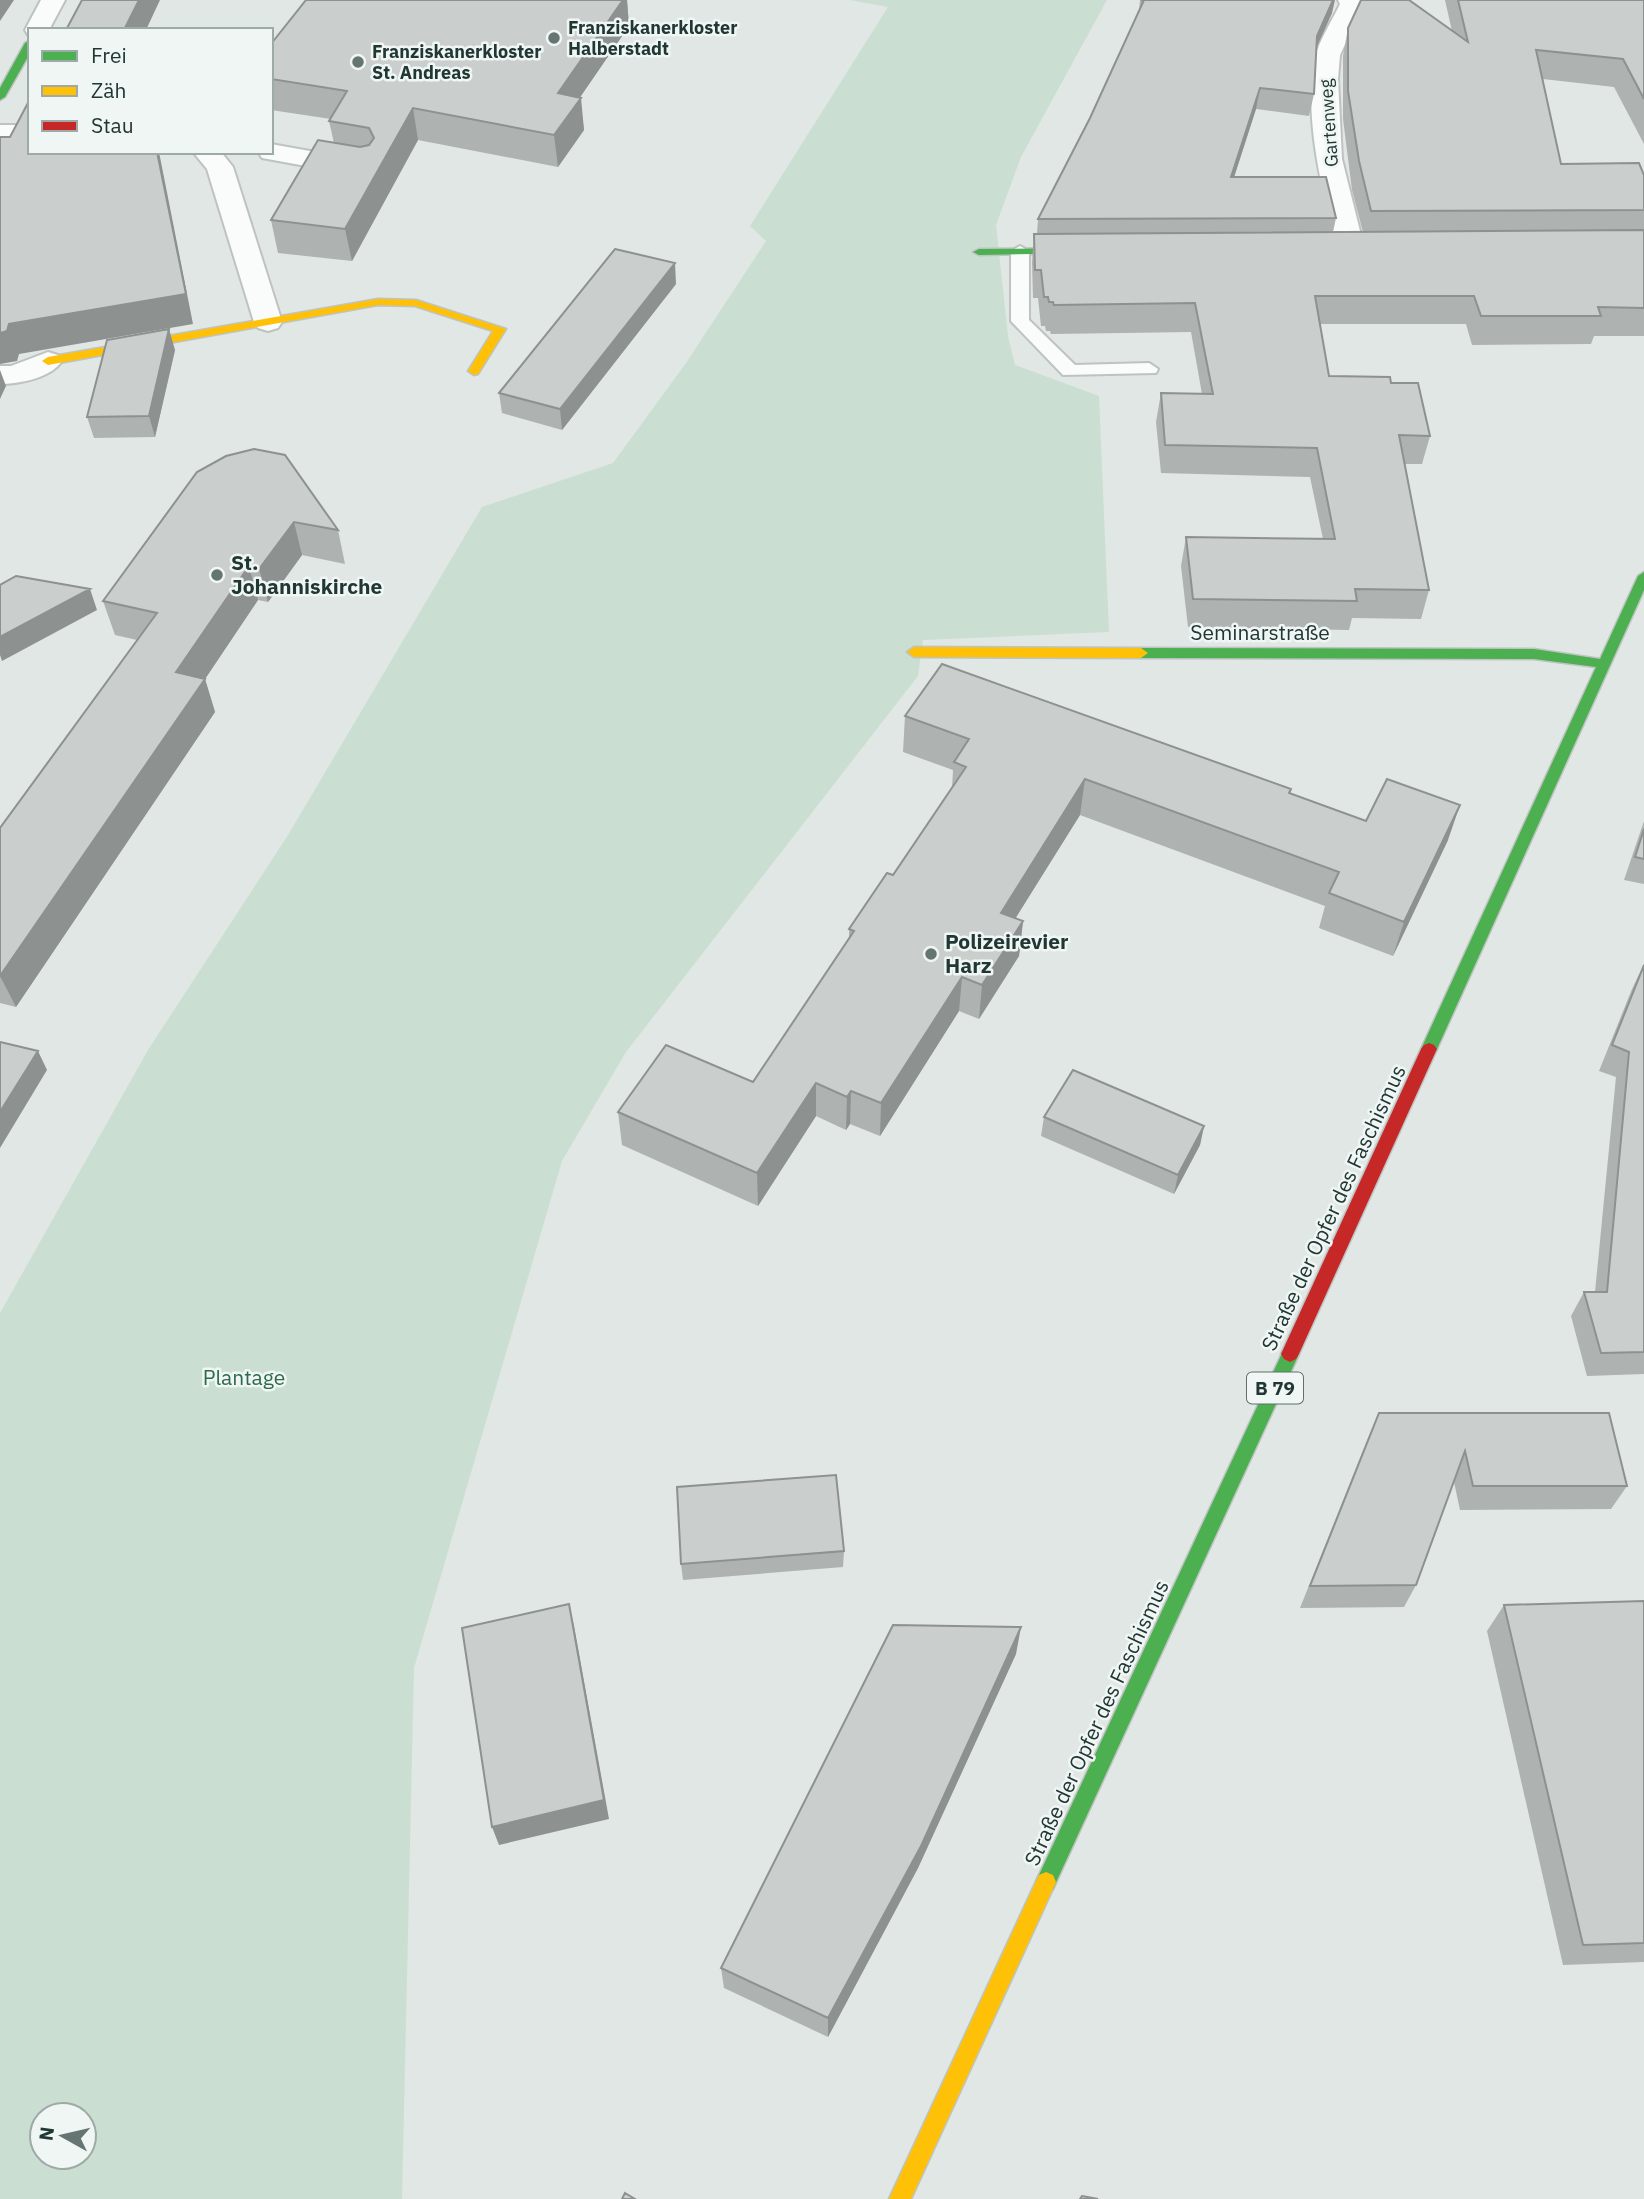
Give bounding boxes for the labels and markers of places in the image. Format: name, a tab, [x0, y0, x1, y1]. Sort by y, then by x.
place label: Franziskanerkloster Halberstadt	[568, 16, 737, 60]
marker: Franziskanerkloster Halberstadt	[546, 30, 562, 46]
place label: Franziskanerkloster St. Andreas	[372, 40, 541, 84]
marker: Franziskanerkloster St. Andreas	[350, 54, 366, 70]
place label: St. Johanniskirche	[231, 548, 383, 600]
marker: St. Johanniskirche	[209, 567, 225, 583]
place label: Polizeirevier Harz	[945, 927, 1069, 979]
marker: Polizeirevier Harz	[923, 946, 939, 962]

